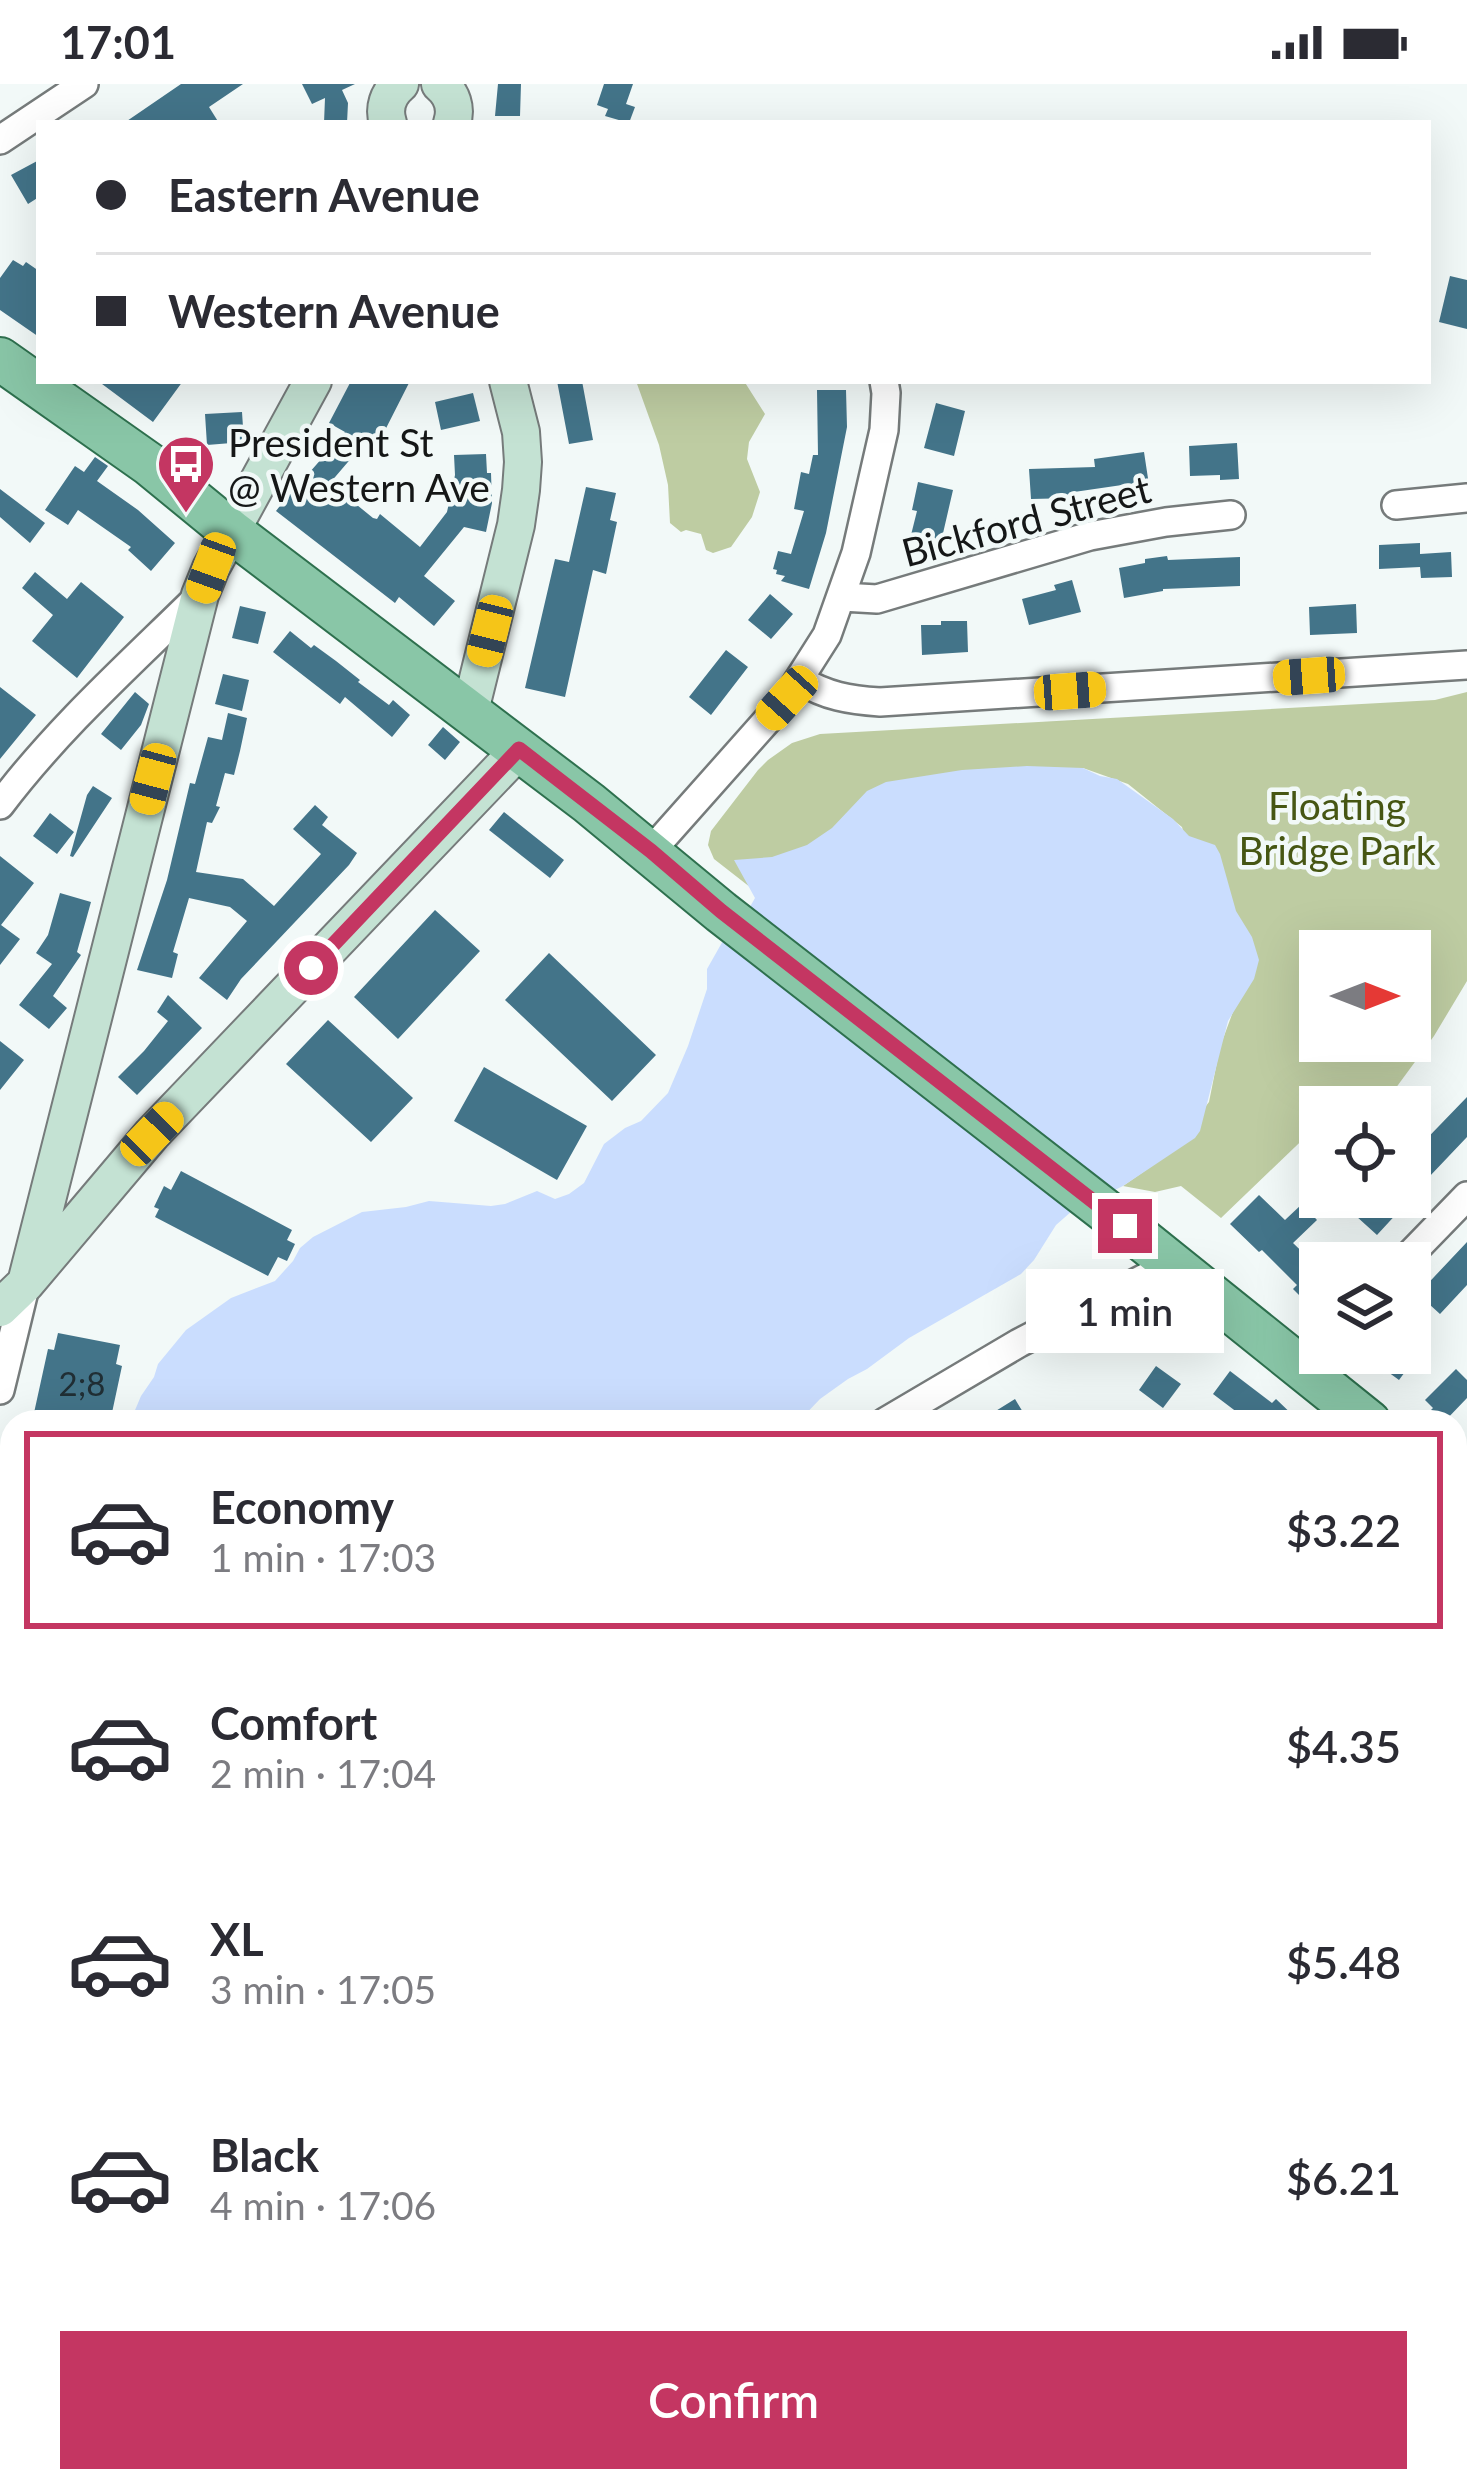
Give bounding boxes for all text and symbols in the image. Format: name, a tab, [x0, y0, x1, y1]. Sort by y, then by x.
text: 17:01	[60, 15, 176, 69]
text: Eastern Avenue	[168, 168, 480, 222]
text: Western Avenue	[168, 284, 500, 338]
place label: President St @ Western Ave	[228, 419, 490, 510]
bus stop icon: President St @ Western Ave	[155, 433, 217, 515]
street label: Bickford Street	[897, 465, 1155, 575]
car	[182, 528, 240, 608]
car	[464, 592, 516, 670]
car	[1272, 656, 1346, 696]
car	[750, 659, 824, 737]
car	[1033, 671, 1107, 711]
car	[126, 740, 180, 818]
park label: Floating Bridge Park	[1239, 782, 1436, 873]
north arrow	[1299, 930, 1431, 1062]
map controls	[1299, 930, 1431, 1374]
route start	[284, 941, 338, 995]
button: locate	[1299, 1086, 1431, 1218]
car	[114, 1096, 190, 1172]
route end	[1098, 1199, 1152, 1253]
button: layers	[1299, 1242, 1431, 1374]
callout: 1 min	[1026, 1268, 1224, 1352]
text: 1 min	[1077, 1288, 1173, 1334]
house number: 2;8	[59, 1363, 105, 1403]
icon: car	[66, 1476, 174, 1584]
text: Economy	[210, 1480, 394, 1534]
text: $3.22	[1286, 1503, 1401, 1557]
text: 1 min · 17:03	[210, 1534, 436, 1580]
icon: car	[66, 1692, 174, 1800]
text: Comfort	[210, 1696, 377, 1750]
text: $4.35	[1286, 1719, 1401, 1773]
text: 2 min · 17:04	[210, 1750, 436, 1796]
icon: car	[66, 1908, 174, 2016]
text: XL	[210, 1912, 264, 1966]
text: $5.48	[1286, 1935, 1401, 1989]
text: 3 min · 17:05	[210, 1966, 436, 2012]
icon: car	[66, 2124, 174, 2232]
text: Black	[210, 2128, 319, 2182]
text: $6.21	[1286, 2151, 1401, 2205]
text: 4 min · 17:06	[210, 2182, 436, 2228]
button: Confirm	[60, 2331, 1407, 2469]

